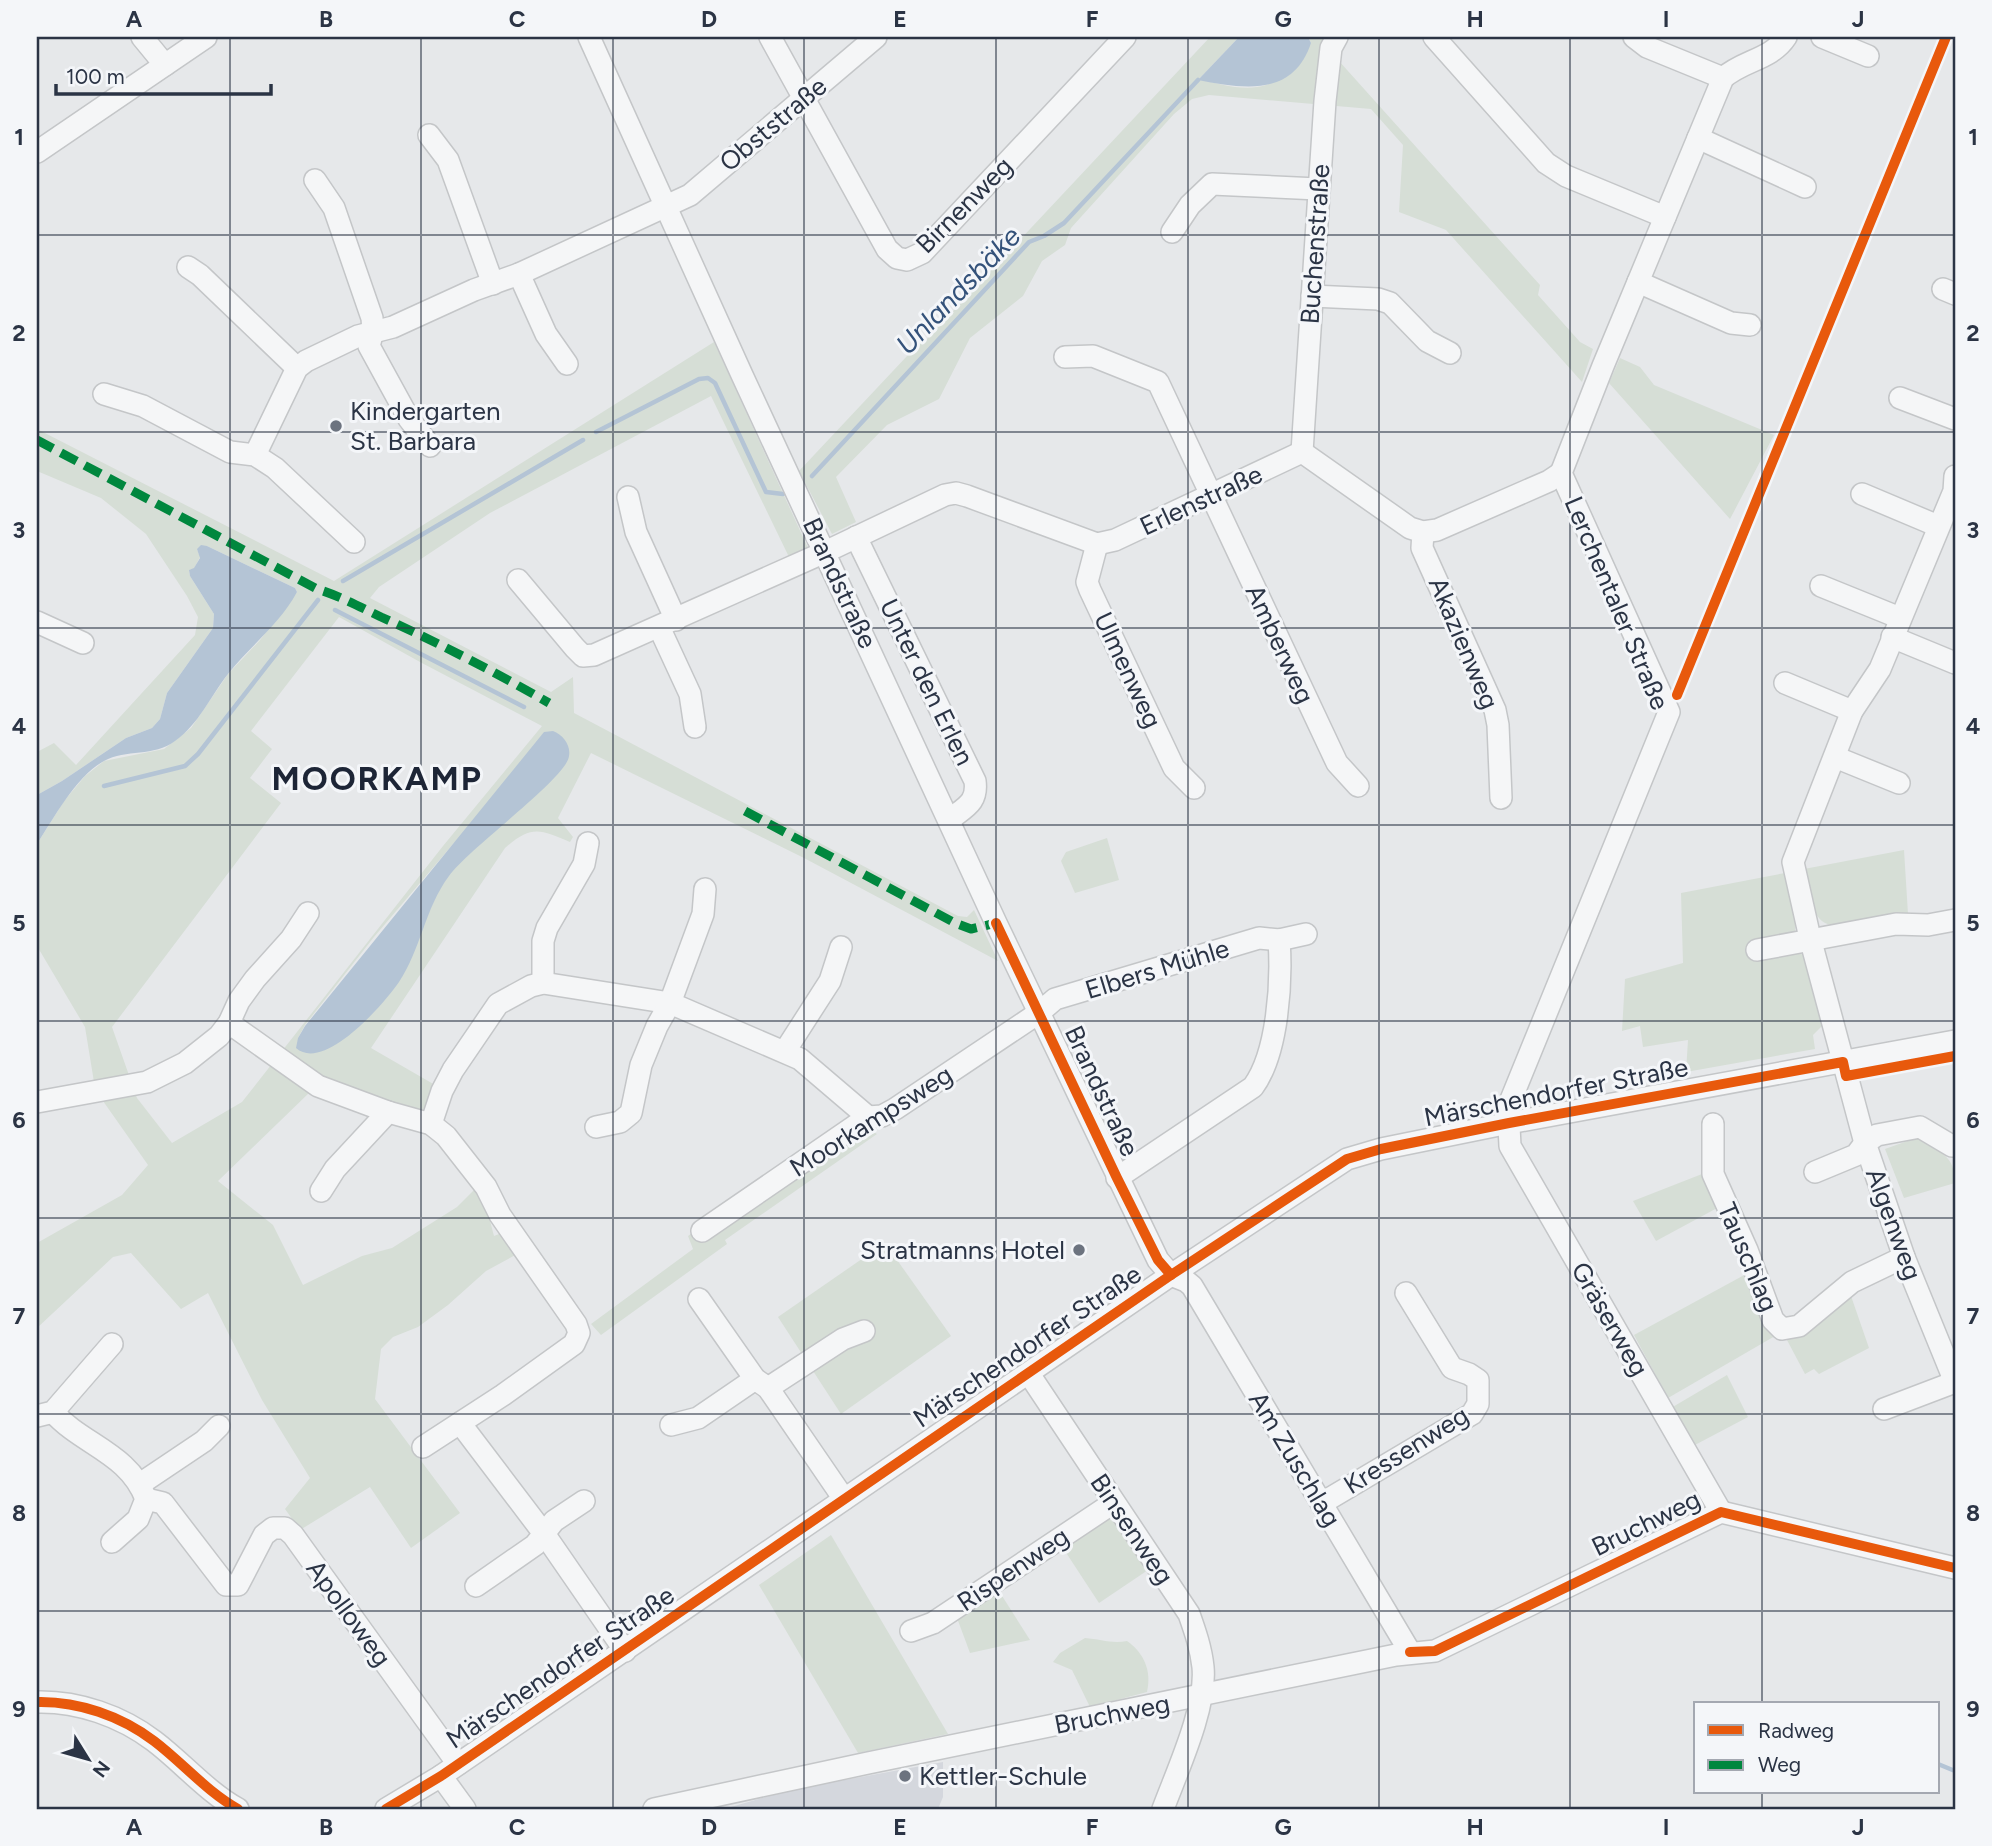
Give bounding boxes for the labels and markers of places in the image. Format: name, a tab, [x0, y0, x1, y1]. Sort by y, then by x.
place label: Kindergarten St. Barbara	[350, 395, 500, 457]
marker: Kindergarten St. Barbara	[328, 418, 344, 434]
place label: Stratmanns Hotel	[860, 1234, 1065, 1266]
marker: Stratmanns Hotel	[1071, 1242, 1087, 1258]
place label: Kettler-Schule	[919, 1760, 1087, 1792]
marker: Kettler-Schule	[897, 1768, 913, 1784]

